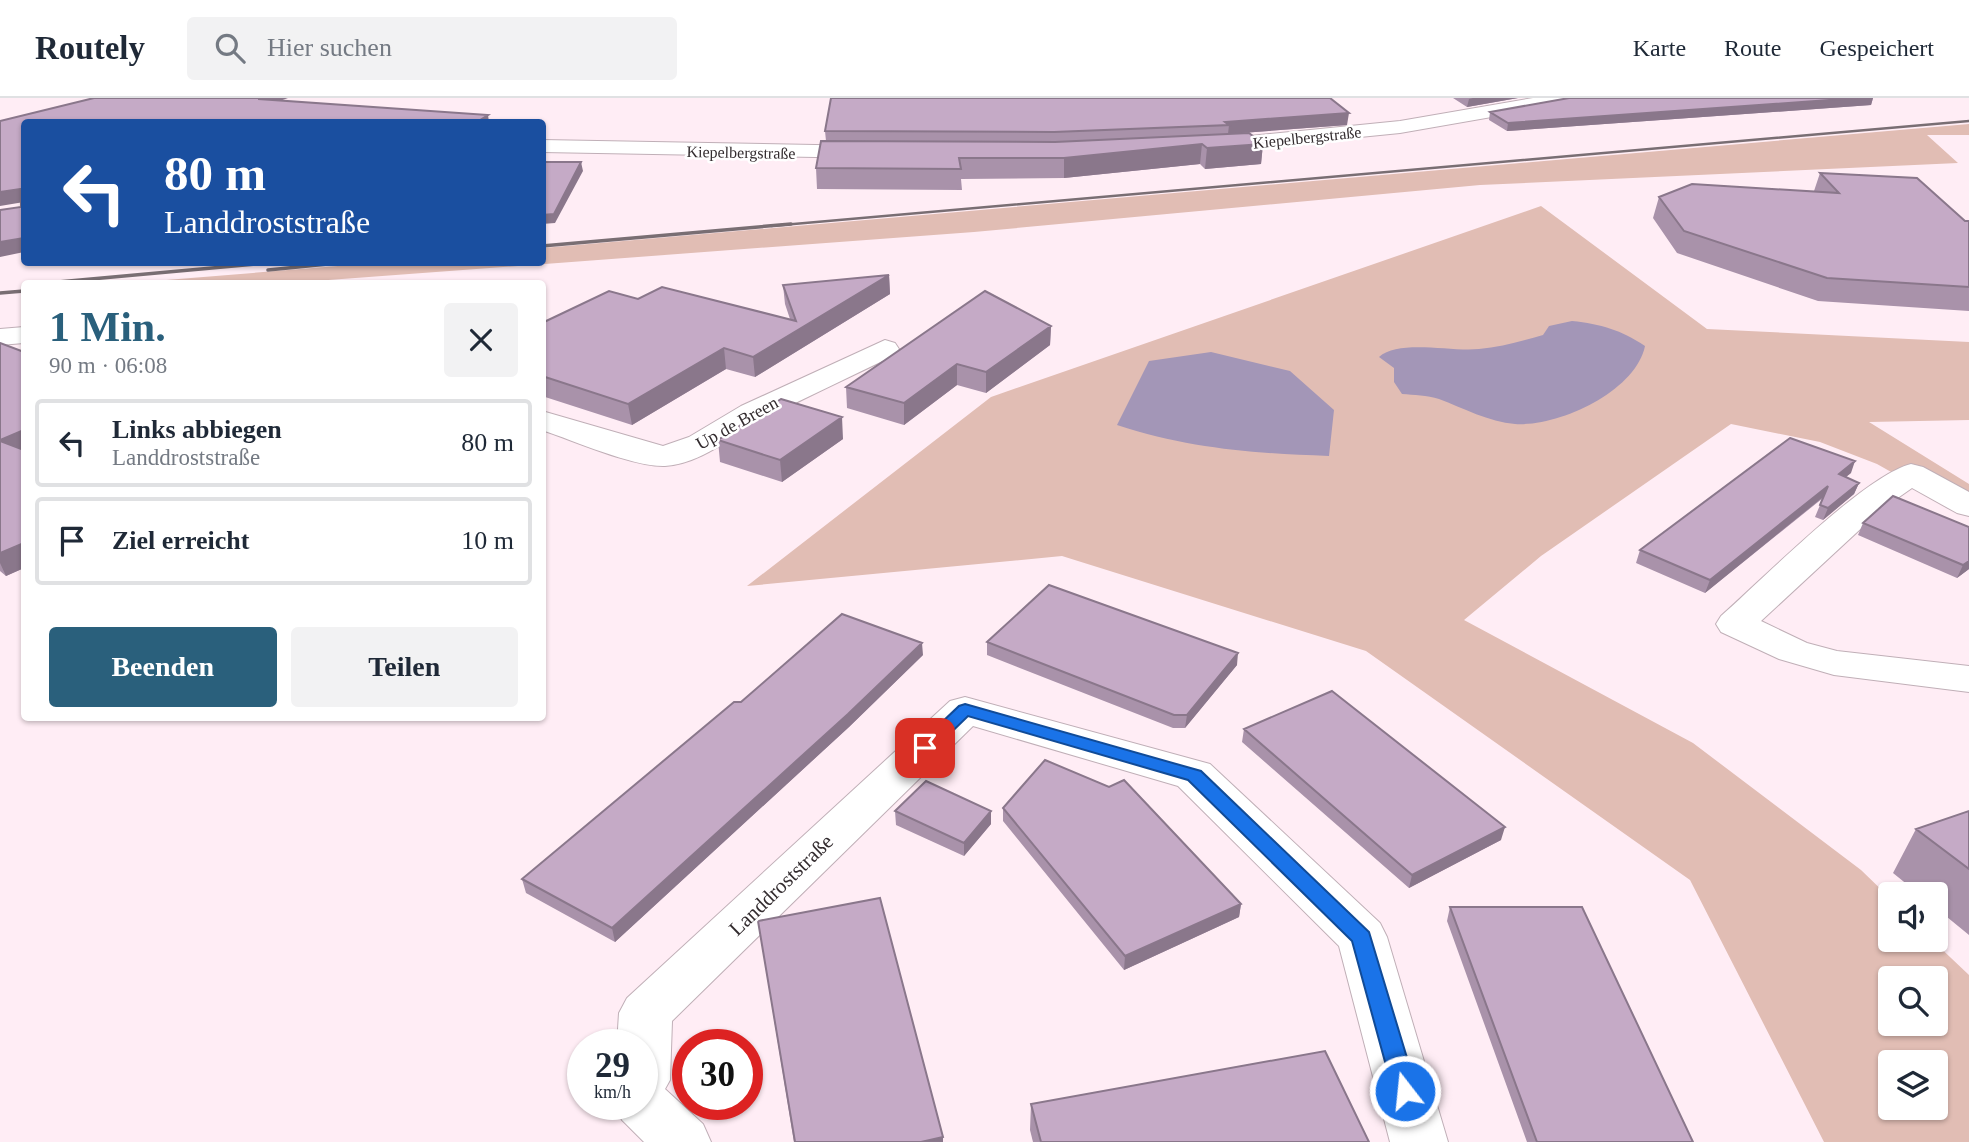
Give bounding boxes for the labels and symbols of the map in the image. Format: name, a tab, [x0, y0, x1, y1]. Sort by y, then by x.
street label: Kiepelbergstraße	[1252, 123, 1362, 153]
street label: Kiepelbergstraße	[686, 143, 796, 163]
street label: Up de Breen	[692, 392, 782, 454]
pin	[895, 718, 955, 778]
street label: Landdroststraße	[724, 829, 838, 941]
speed limit sign: 30	[672, 1029, 763, 1120]
position arrow	[1368, 1054, 1442, 1128]

